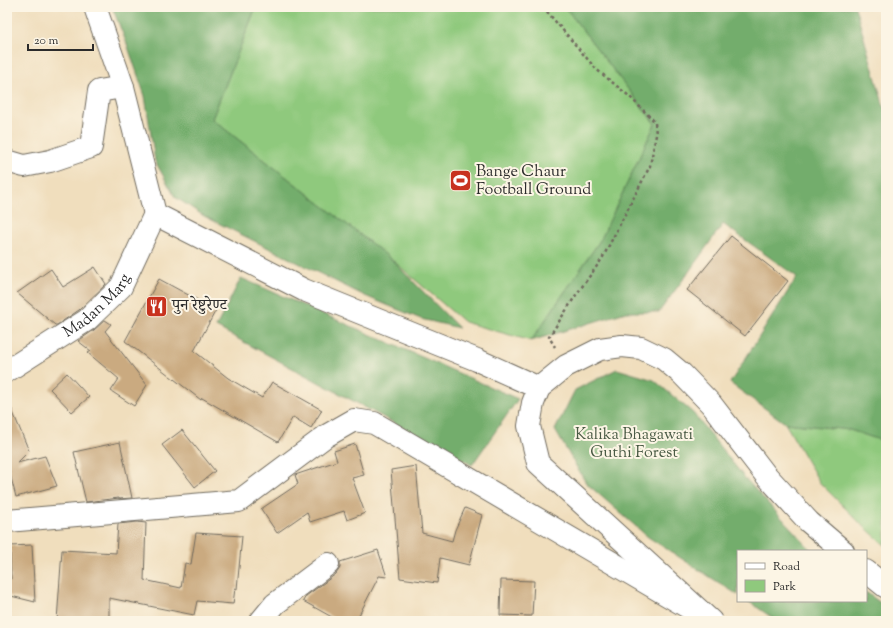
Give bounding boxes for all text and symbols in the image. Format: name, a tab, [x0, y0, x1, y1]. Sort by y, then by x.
scale bar	[28, 26, 93, 52]
text: 20 m	[34, 32, 59, 50]
place label: Bange Chaur Football Ground	[476, 161, 591, 202]
sports icon: Bange Chaur Football Ground	[447, 168, 473, 194]
street label: Madan Marg	[59, 270, 137, 344]
restaurant icon: पुन रेष्टुरेण्ट	[144, 293, 170, 319]
place label: पुन रेष्टुरेण्ट	[171, 295, 229, 318]
park label: Kalika Bhagawati Guthi Forest	[575, 424, 694, 465]
legend	[737, 550, 867, 602]
text: Road	[773, 558, 800, 576]
text: Park	[773, 578, 796, 596]

